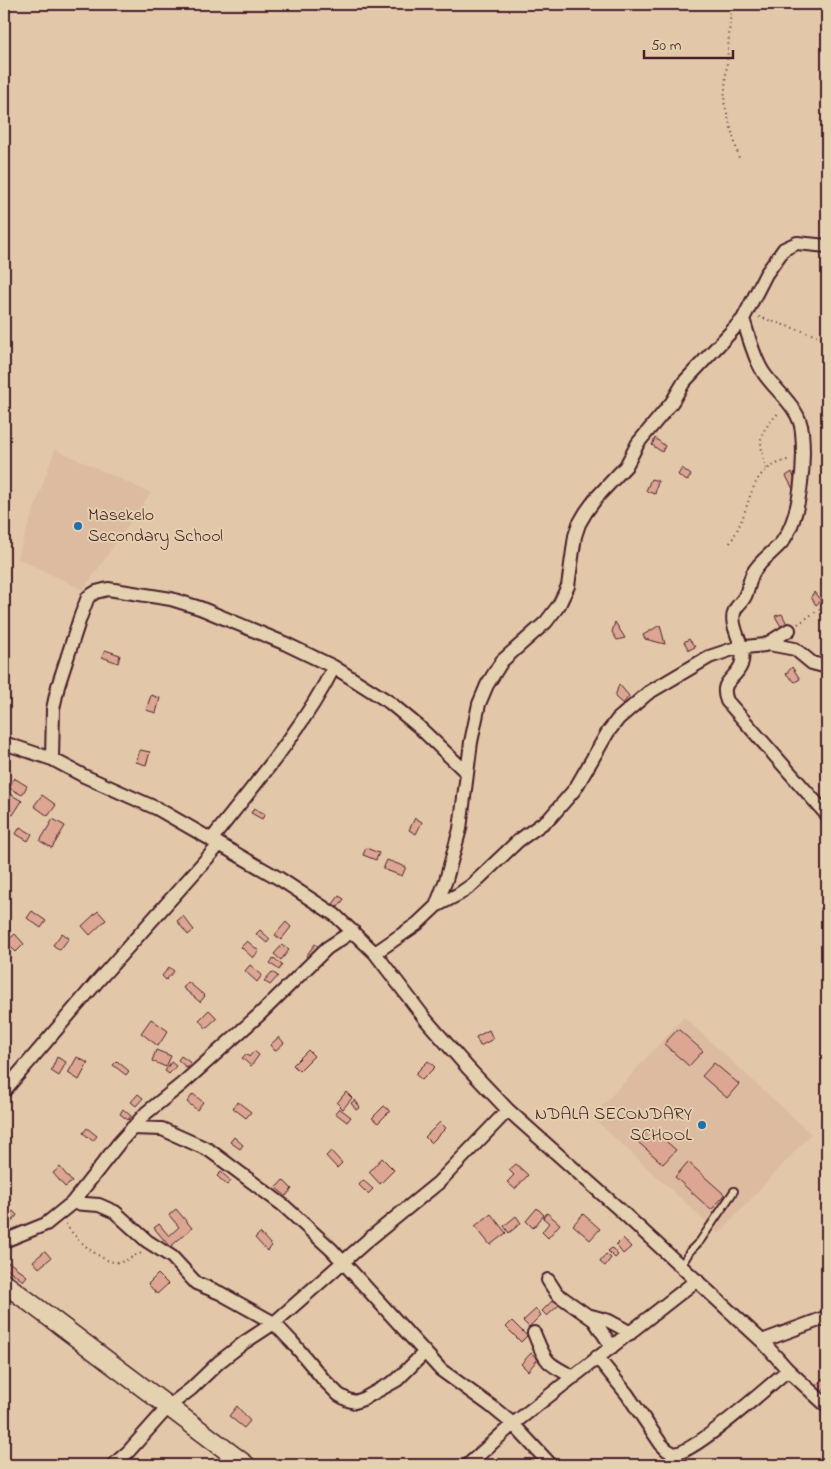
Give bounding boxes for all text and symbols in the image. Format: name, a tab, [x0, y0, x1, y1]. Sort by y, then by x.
scale bar	[644, 28, 732, 60]
text: 50 m	[651, 35, 682, 57]
place label: Masekelo Secondary School	[88, 503, 223, 550]
marker: Masekelo Secondary School	[72, 520, 84, 532]
place label: NDALA SECONDARY SCHOOL	[535, 1102, 693, 1149]
marker: NDALA SECONDARY SCHOOL	[696, 1119, 708, 1131]

